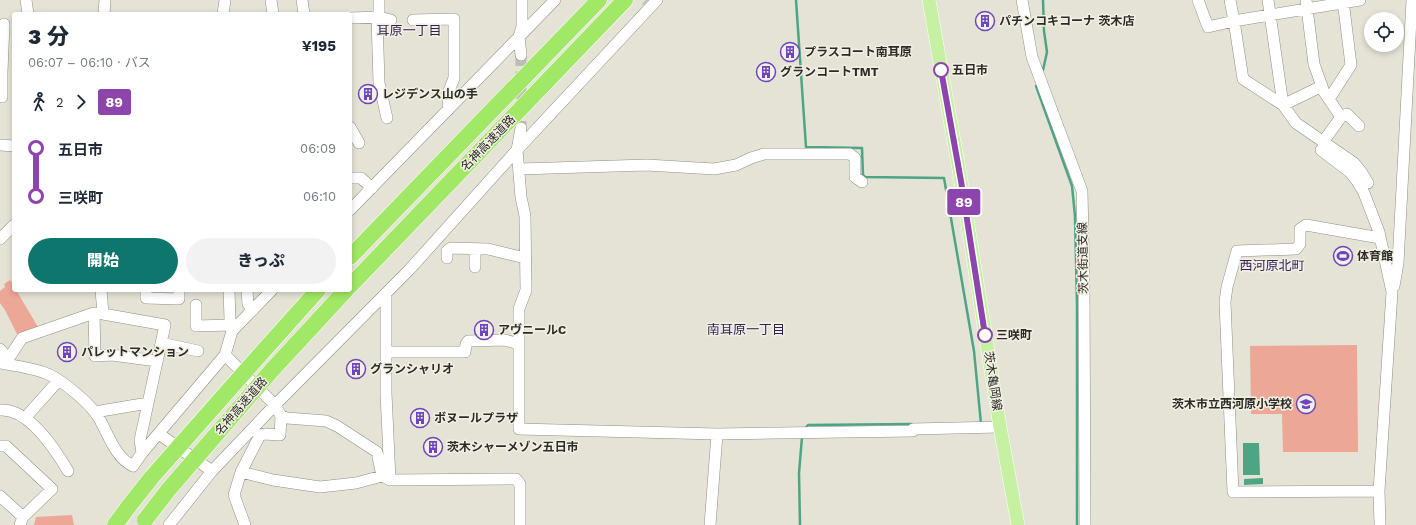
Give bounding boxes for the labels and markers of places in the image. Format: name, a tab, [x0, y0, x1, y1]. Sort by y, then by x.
building icon: パチンコキコーナ 茨木店	[974, 10, 996, 32]
place label: パチンコキコーナ 茨木店	[999, 14, 1134, 28]
building icon: プラスコート南耳原	[779, 41, 801, 63]
place label: プラスコート南耳原	[804, 45, 912, 59]
building icon: グランコートTMT	[755, 61, 777, 83]
marker: 五日市	[933, 62, 949, 78]
place label: 五日市	[952, 63, 988, 77]
place label: グランコートTMT	[780, 65, 879, 79]
building icon: レジデンス山の手	[357, 83, 379, 105]
place label: レジデンス山の手	[382, 87, 478, 101]
sports icon: 体育館	[1332, 245, 1354, 267]
place label: 体育館	[1357, 249, 1393, 263]
building icon: アヴニールC	[473, 319, 495, 341]
place label: アヴニールC	[498, 323, 566, 337]
marker: 三咲町	[977, 327, 993, 343]
place label: 三咲町	[996, 328, 1032, 342]
building icon: パレットマンション	[56, 341, 78, 363]
place label: パレットマンション	[81, 345, 189, 359]
building icon: グランシャリオ	[345, 358, 367, 380]
place label: グランシャリオ	[370, 362, 454, 376]
school or university icon: 茨木市立西河原小学校	[1295, 393, 1317, 415]
place label: 茨木市立西河原小学校	[1172, 397, 1292, 411]
building icon: ボヌールプラザ	[409, 407, 431, 429]
place label: ボヌールプラザ	[434, 411, 518, 425]
building icon: 茨木シャーメゾン五日市	[422, 436, 444, 458]
place label: 茨木シャーメゾン五日市	[447, 440, 579, 454]

